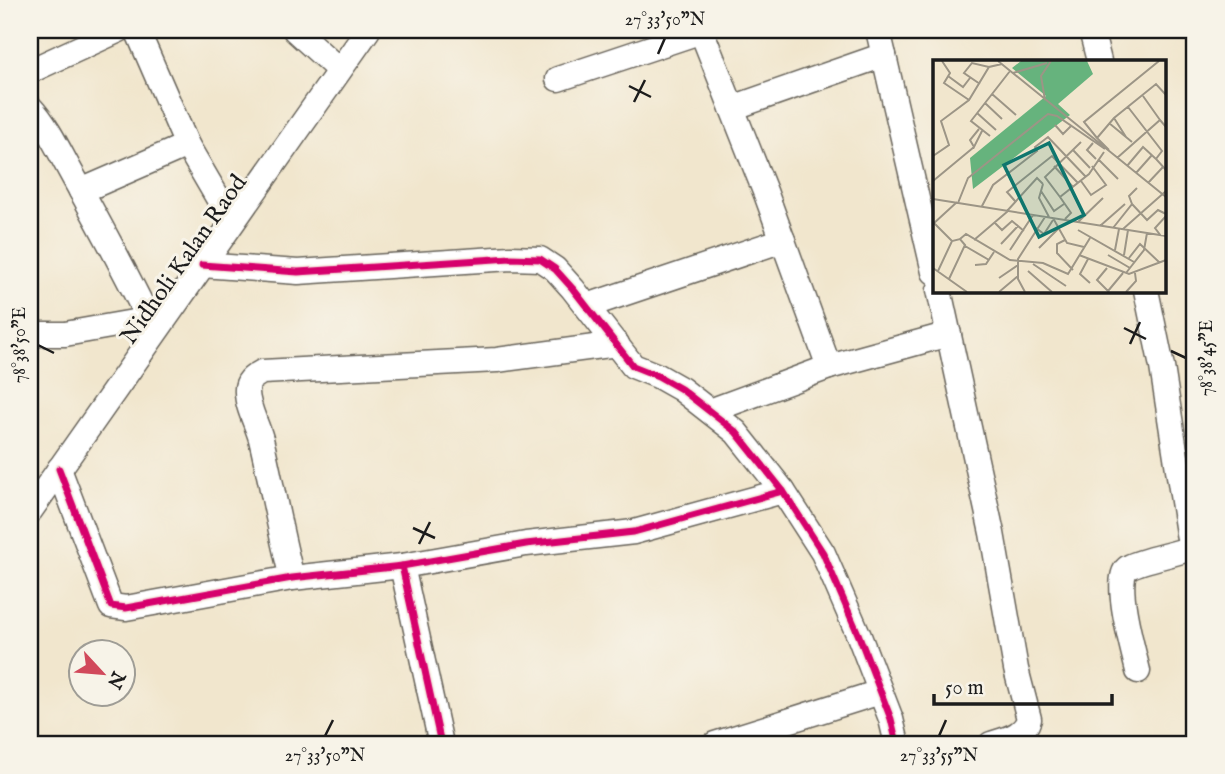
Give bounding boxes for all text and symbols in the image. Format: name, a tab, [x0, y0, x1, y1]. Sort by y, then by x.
text: 27°33'50"N	[625, 9, 706, 32]
inset map	[933, 60, 1166, 292]
street label: Nidholi Kalan Raod	[114, 169, 255, 351]
text: 78°38'50"E	[9, 307, 32, 383]
text: 78°38'45"E	[1196, 320, 1219, 396]
north arrow	[66, 638, 136, 708]
scale bar	[934, 662, 1113, 706]
text: N	[101, 666, 130, 693]
text: 50 m	[945, 675, 984, 702]
text: 27°33'50"N	[285, 745, 366, 768]
text: 27°33'55"N	[900, 745, 979, 768]

